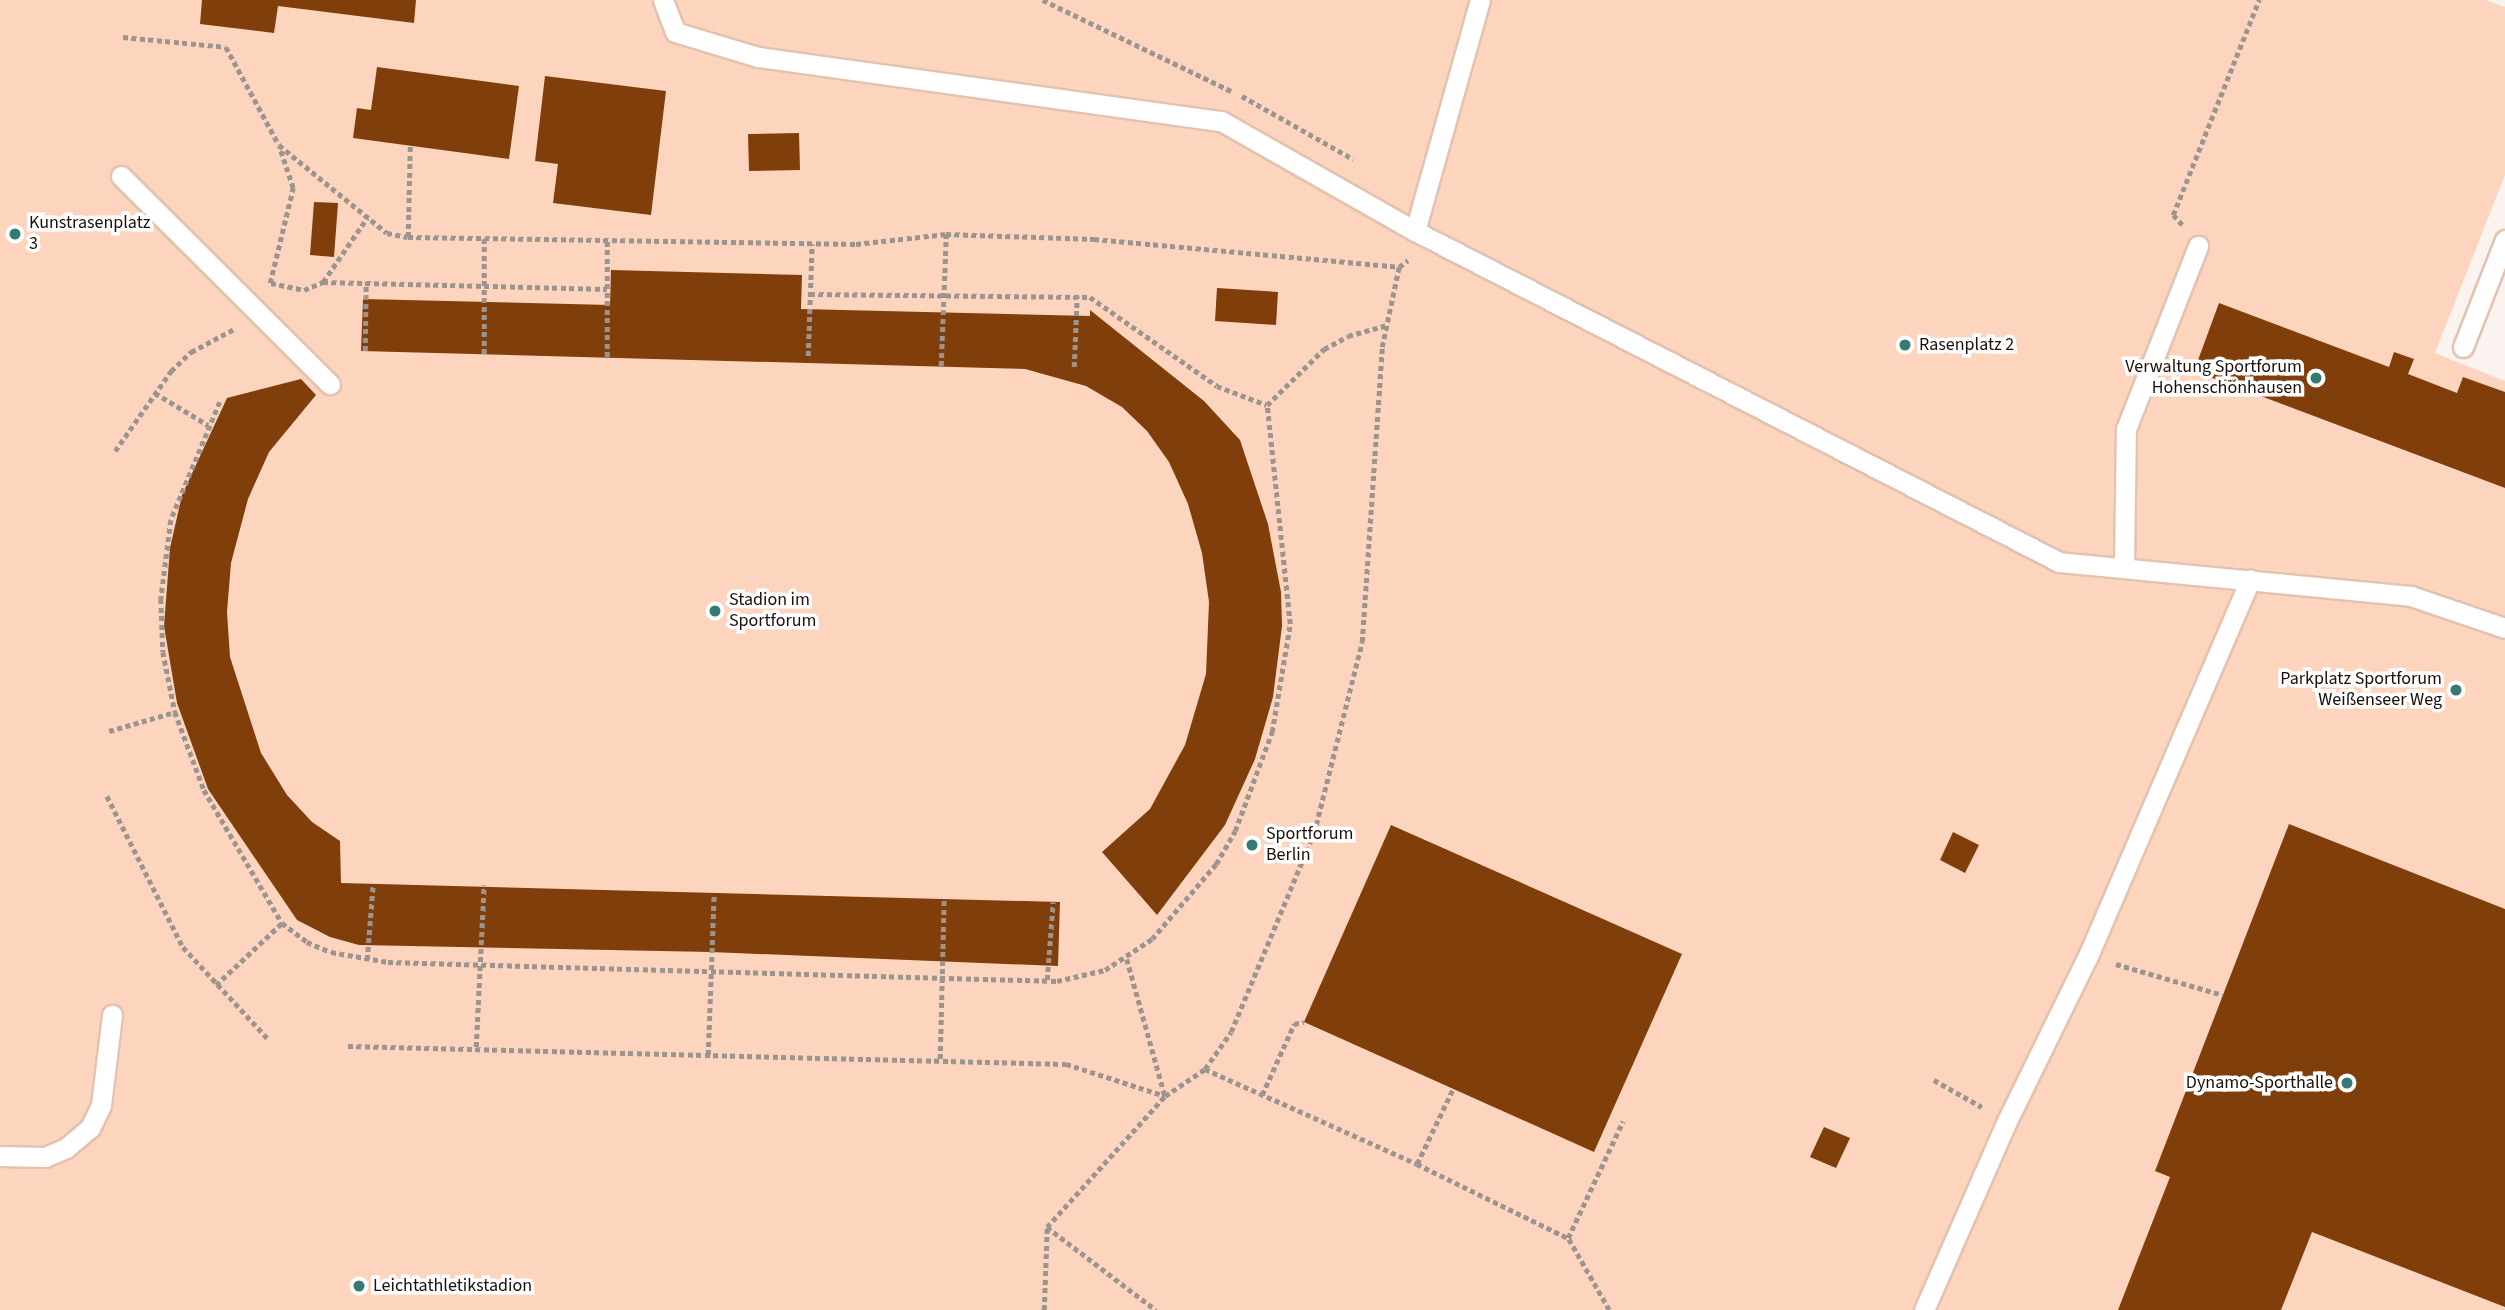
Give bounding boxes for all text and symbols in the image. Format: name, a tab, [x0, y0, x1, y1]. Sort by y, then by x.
place label: Kunstrasenplatz 3	[29, 213, 150, 256]
marker: Kunstrasenplatz 3	[7, 226, 23, 242]
place label: Rasenplatz 2	[1919, 334, 2014, 356]
marker: Rasenplatz 2	[1897, 337, 1913, 353]
place label: Verwaltung Sportforum Hohenschönhausen	[2125, 357, 2302, 400]
marker: Verwaltung Sportforum Hohenschönhausen	[2308, 370, 2324, 386]
place label: Stadion im Sportforum	[729, 590, 816, 632]
marker: Stadion im Sportforum	[707, 603, 723, 619]
place label: Parkplatz Sportforum Weißenseer Weg	[2280, 669, 2442, 712]
marker: Parkplatz Sportforum Weißenseer Weg	[2448, 682, 2464, 698]
place label: Sportforum Berlin	[1266, 824, 1353, 866]
marker: Sportforum Berlin	[1244, 837, 1260, 853]
place label: Dynamo-Sporthalle	[2186, 1072, 2333, 1094]
marker: Dynamo-Sporthalle	[2339, 1075, 2355, 1091]
place label: Leichtathletikstadion	[373, 1275, 532, 1297]
marker: Leichtathletikstadion	[351, 1278, 367, 1294]

